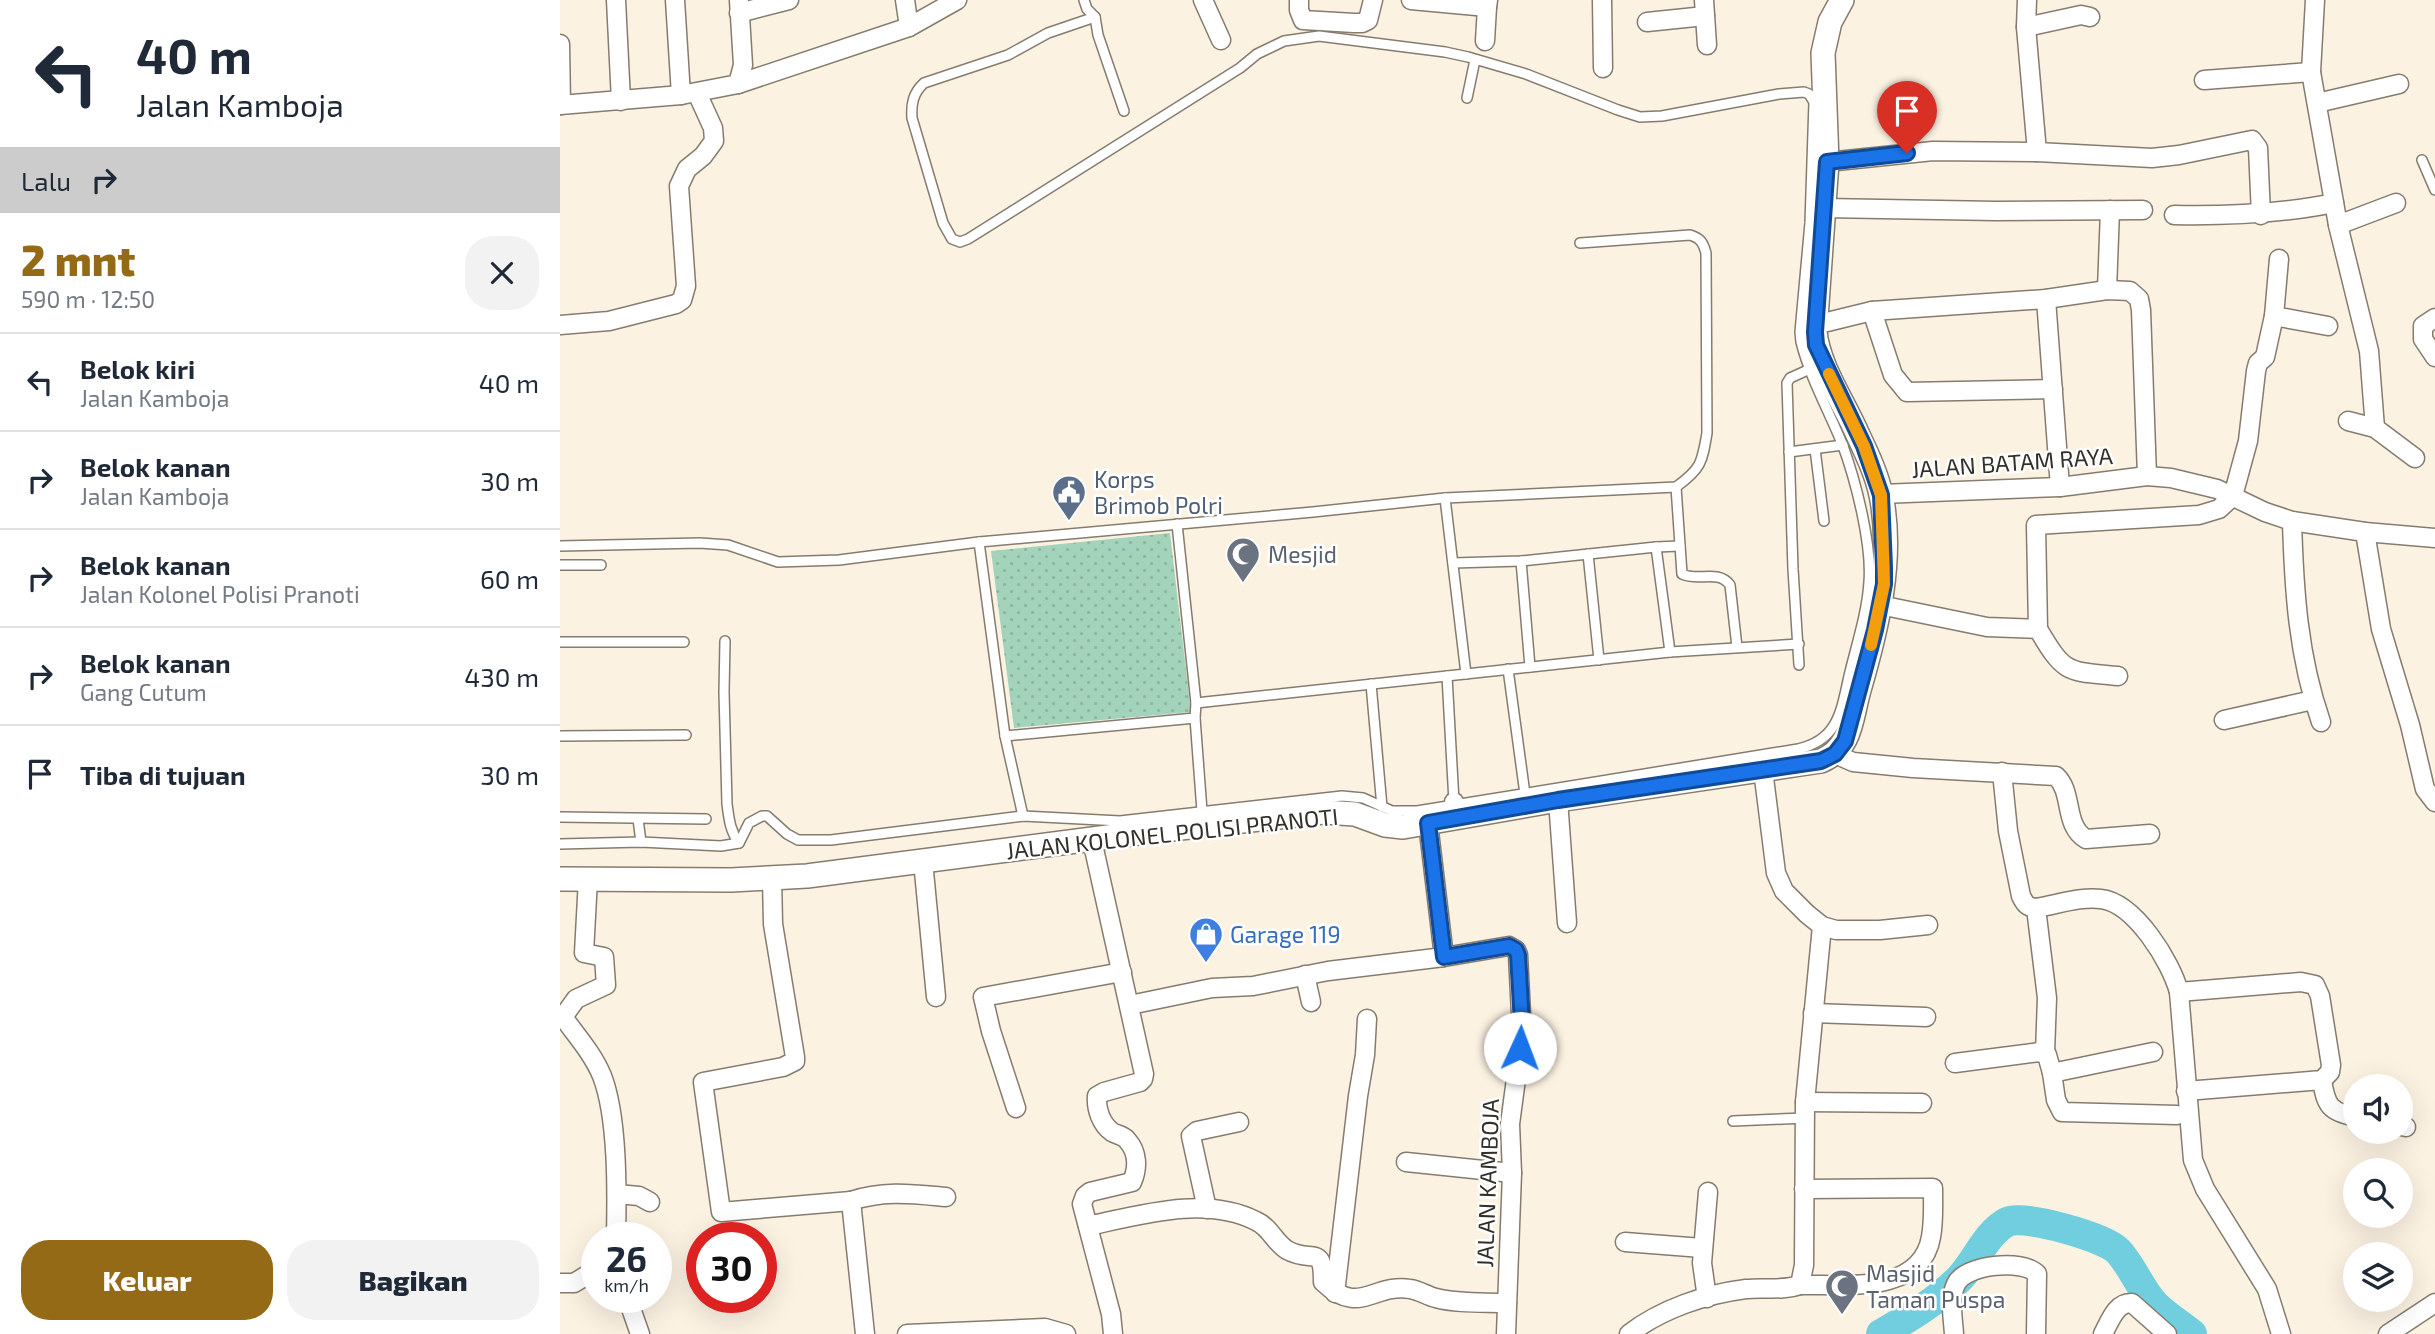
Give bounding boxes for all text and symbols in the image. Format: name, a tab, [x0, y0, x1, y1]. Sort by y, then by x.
text: 40 m	[136, 25, 252, 84]
icon: left	[21, 28, 112, 119]
pin	[1877, 81, 1937, 153]
text: Jalan Kamboja	[136, 85, 344, 123]
icon: arrive	[1888, 92, 1926, 130]
icon: right	[85, 161, 123, 199]
text: Lalu	[21, 165, 71, 196]
text: 2 mnt	[21, 234, 135, 284]
button: close	[465, 236, 539, 310]
text: 590 m · 12:50	[21, 285, 155, 313]
text: Belok kiri	[80, 353, 195, 384]
icon: left	[21, 363, 59, 401]
text: 40 m	[479, 367, 539, 398]
text: Jalan Kamboja	[80, 384, 229, 412]
street label: JALAN BATAM RAYA	[1910, 441, 2114, 483]
text: Belok kanan	[80, 451, 231, 482]
icon: right	[21, 461, 59, 499]
text: 30 m	[480, 465, 539, 496]
place label: Korps Brimob Polri	[1094, 465, 1223, 519]
public building icon: Korps Brimob Polri	[1050, 473, 1088, 522]
text: Jalan Kamboja	[80, 482, 229, 510]
mosque icon: Mesjid	[1224, 535, 1262, 584]
place label: Mesjid	[1268, 540, 1337, 568]
text: Belok kanan	[80, 549, 231, 580]
icon: right	[21, 559, 59, 597]
text: 60 m	[480, 563, 539, 594]
text: Jalan Kolonel Polisi Pranoti	[80, 580, 360, 608]
text: Belok kanan	[80, 647, 231, 678]
icon: right	[21, 657, 59, 695]
text: 430 m	[464, 661, 539, 692]
text: Gang Cutum	[80, 678, 207, 706]
icon: arrive	[21, 755, 59, 793]
text: Tiba di tujuan	[80, 759, 246, 790]
text: 30 m	[480, 759, 539, 790]
street label: JALAN KOLONEL POLISI PRANOTI	[1004, 802, 1340, 864]
shop icon: Garage 119	[1187, 915, 1225, 964]
place label: Garage 119	[1230, 920, 1341, 948]
position arrow	[1483, 1011, 1557, 1085]
map controls	[2343, 1074, 2413, 1312]
button: sound	[2343, 1074, 2413, 1144]
street label: JALAN KAMBOJA	[1470, 1097, 1504, 1268]
button: search	[2343, 1158, 2413, 1228]
speed limit sign: 30	[686, 1222, 777, 1313]
text: 26	[606, 1237, 647, 1279]
button: Keluar	[21, 1240, 273, 1320]
button: Bagikan	[287, 1240, 539, 1320]
button: layers	[2343, 1242, 2413, 1312]
place label: Masjid Taman Puspa	[1866, 1259, 2005, 1313]
mosque icon: Masjid Taman Puspa	[1823, 1267, 1861, 1316]
text: km/h	[604, 1274, 649, 1296]

